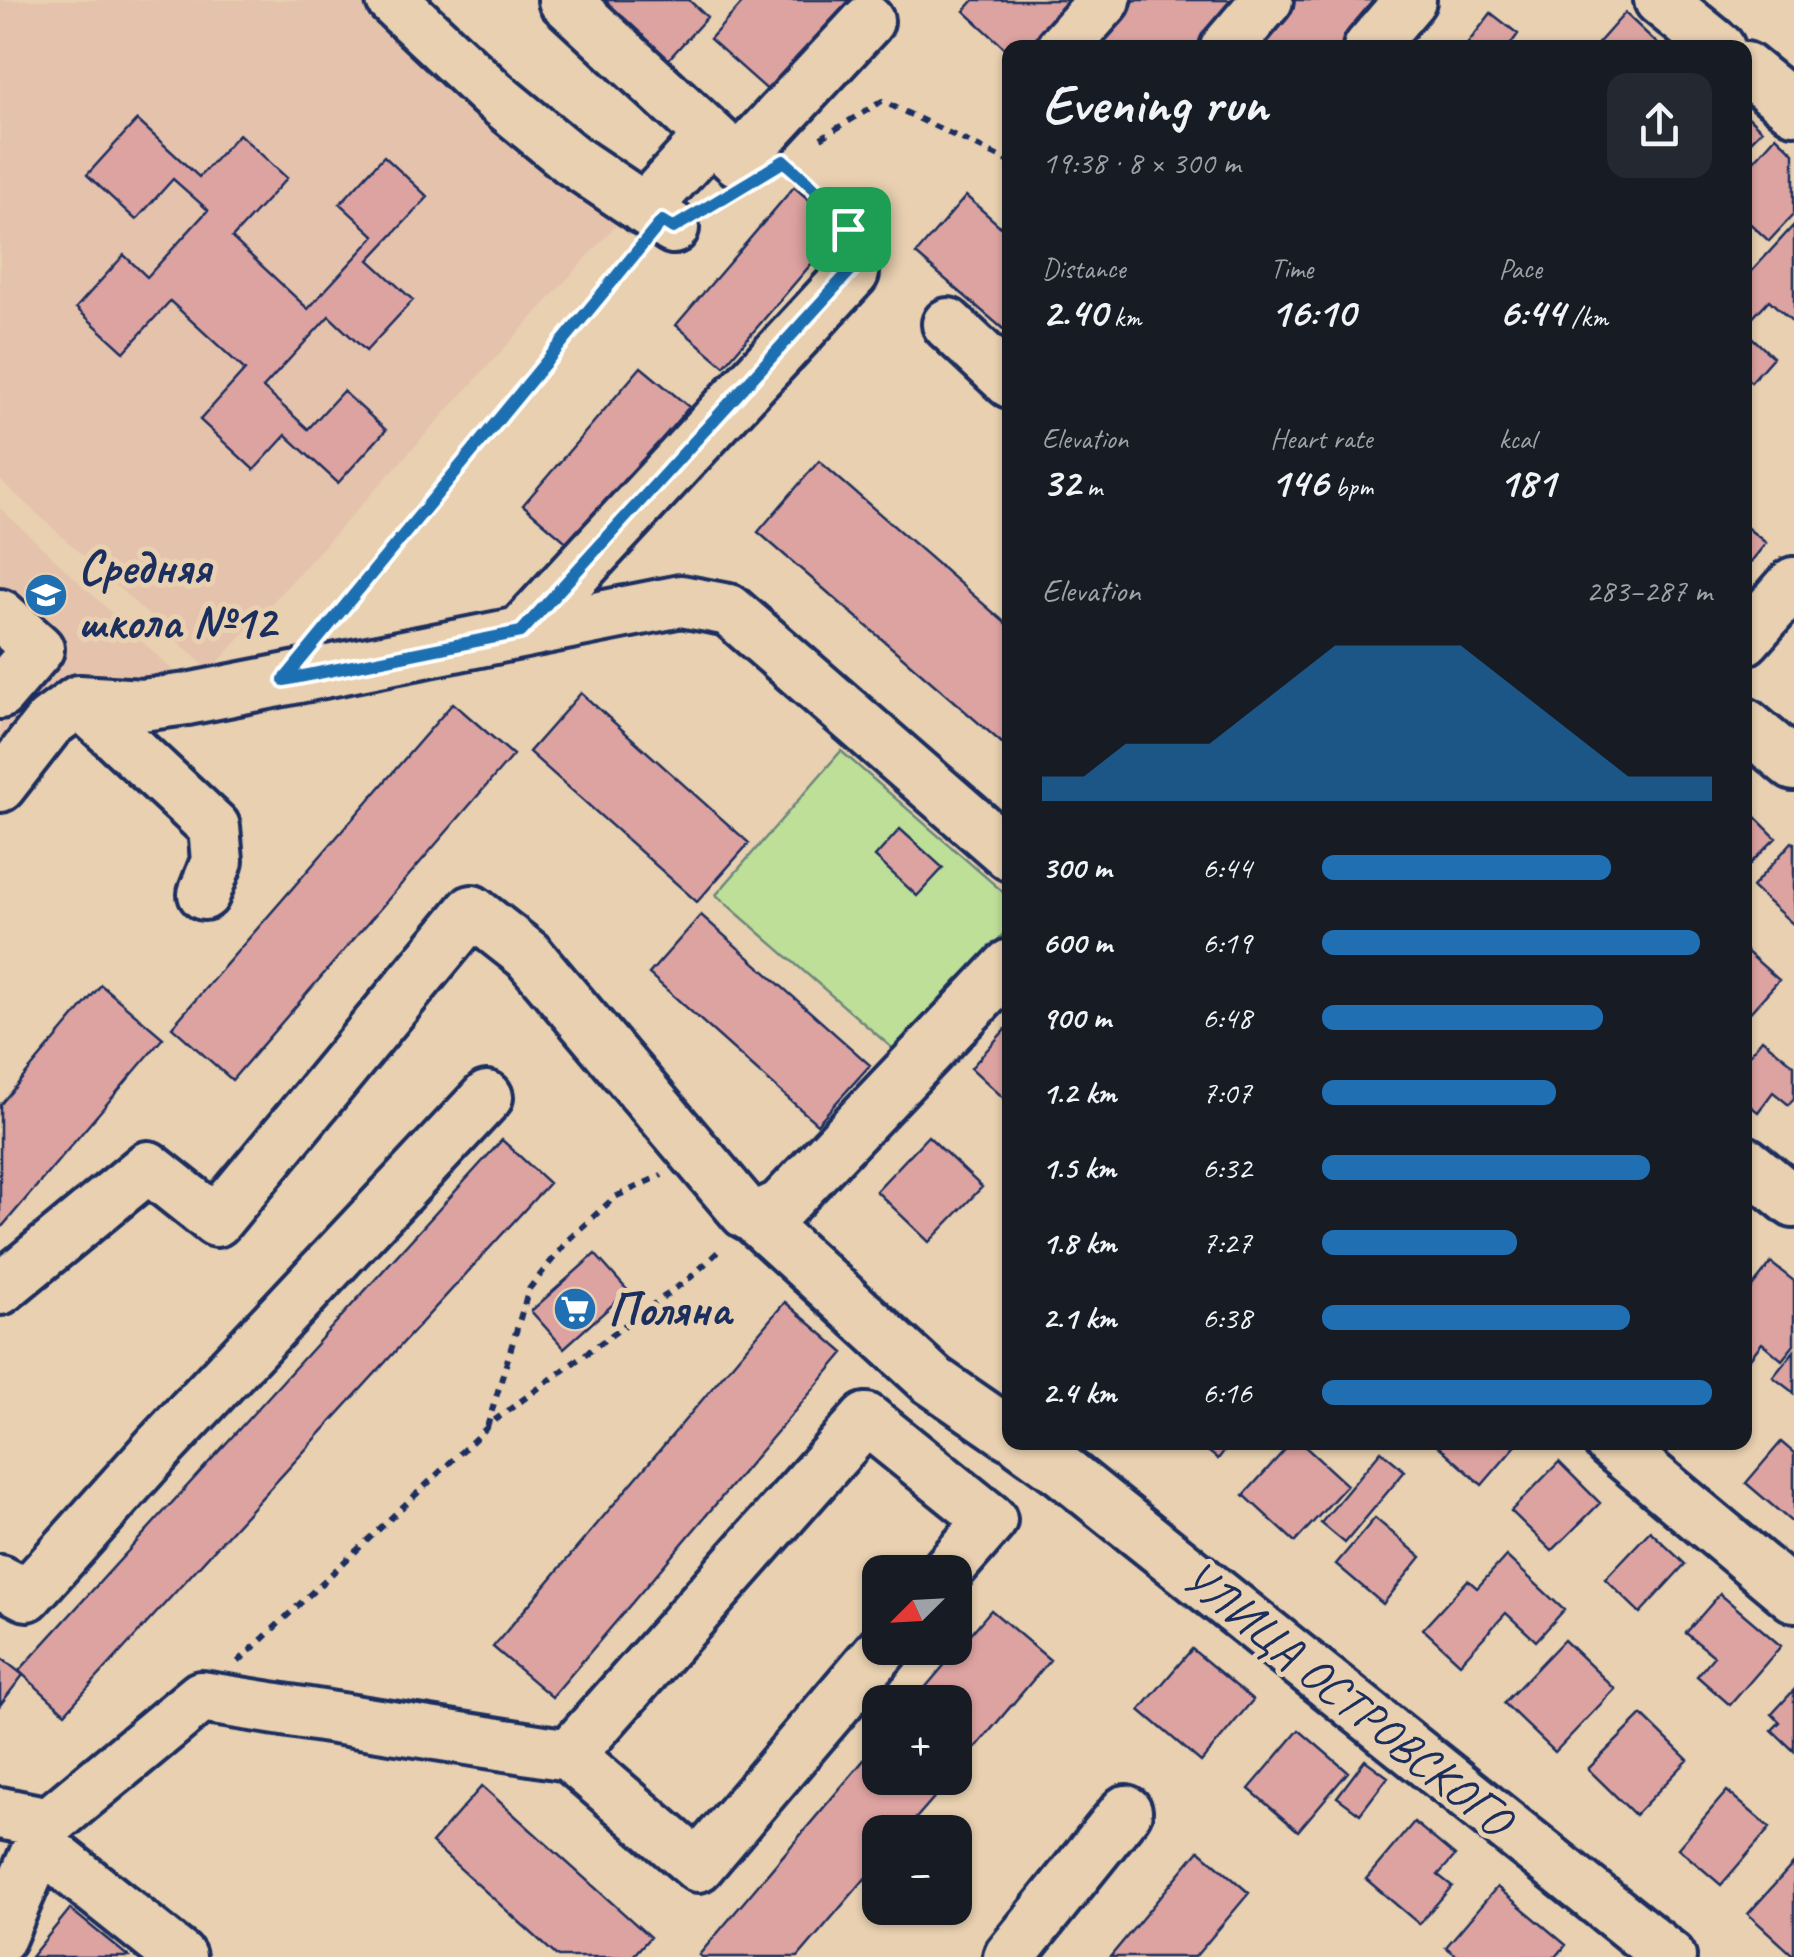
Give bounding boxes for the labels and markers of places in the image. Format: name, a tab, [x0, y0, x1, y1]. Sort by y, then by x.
pin	[806, 187, 891, 272]
place label: Средняя школа №12	[78, 537, 280, 652]
school or university icon: Средняя школа №12	[23, 572, 69, 618]
place label: Поляна	[608, 1279, 735, 1339]
supermarket icon: Поляна	[552, 1286, 598, 1332]

